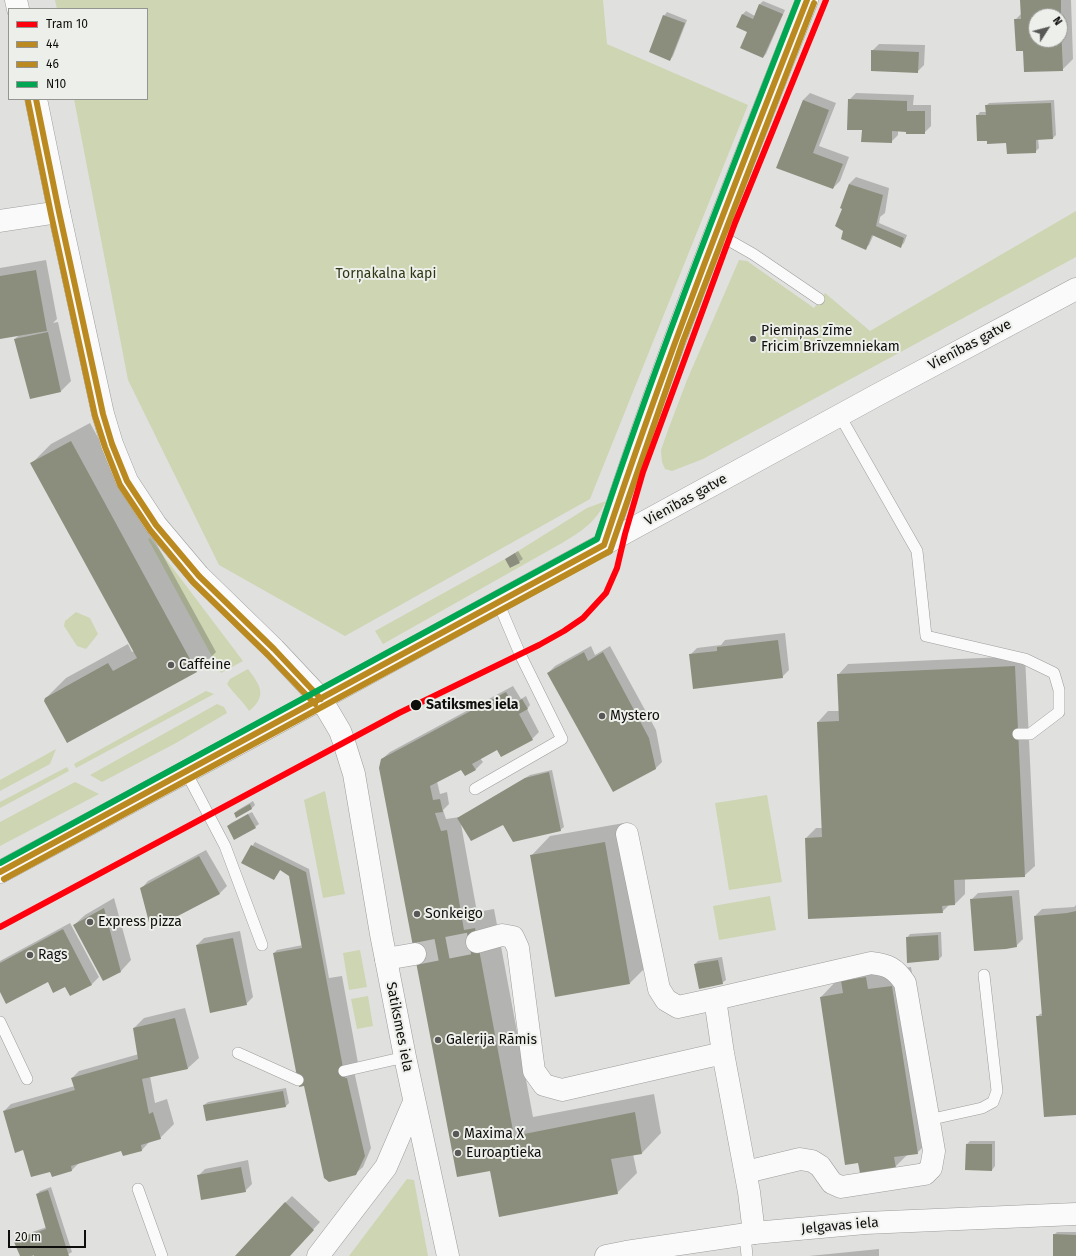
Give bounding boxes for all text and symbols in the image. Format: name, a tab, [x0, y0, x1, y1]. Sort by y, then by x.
legend	[8, 8, 148, 100]
north arrow	[1028, 8, 1068, 48]
text: N	[1050, 14, 1065, 28]
text: Tram 10	[46, 17, 88, 31]
text: 44	[46, 37, 59, 51]
text: 46	[46, 57, 59, 71]
text: N10	[46, 77, 66, 91]
park label: Torņakalna kapi	[336, 266, 436, 282]
street label: Vienības gatve	[926, 316, 1014, 374]
place label: Piemiņas zīme Fricim Brīvzemniekam	[761, 323, 900, 356]
marker: Piemiņas zīme Fricim Brīvzemniekam	[748, 334, 758, 344]
street label: Vienības gatve	[642, 470, 730, 530]
place label: Caffeine	[179, 657, 231, 673]
marker: Caffeine	[166, 660, 176, 670]
place label: Satiksmes iela	[426, 697, 519, 713]
marker: Satiksmes iela	[409, 698, 423, 712]
place label: Mystero	[610, 708, 660, 724]
marker: Mystero	[597, 711, 607, 721]
place label: Sonkeigo	[425, 906, 483, 922]
marker: Sonkeigo	[412, 909, 422, 919]
place label: Express pizza	[98, 914, 182, 930]
marker: Express pizza	[85, 917, 95, 927]
place label: Rags	[38, 947, 68, 963]
marker: Rags	[25, 950, 35, 960]
street label: Satiksmes iela	[382, 981, 416, 1073]
place label: Galerija Rāmis	[446, 1032, 537, 1048]
marker: Galerija Rāmis	[433, 1035, 443, 1045]
place label: Maxima X	[464, 1126, 524, 1142]
marker: Maxima X	[451, 1129, 461, 1139]
place label: Euroaptieka	[466, 1145, 542, 1161]
marker: Euroaptieka	[453, 1148, 463, 1158]
street label: Jelgavas iela	[800, 1214, 880, 1238]
scale bar	[10, 1222, 88, 1248]
text: 20 m	[15, 1230, 41, 1244]

